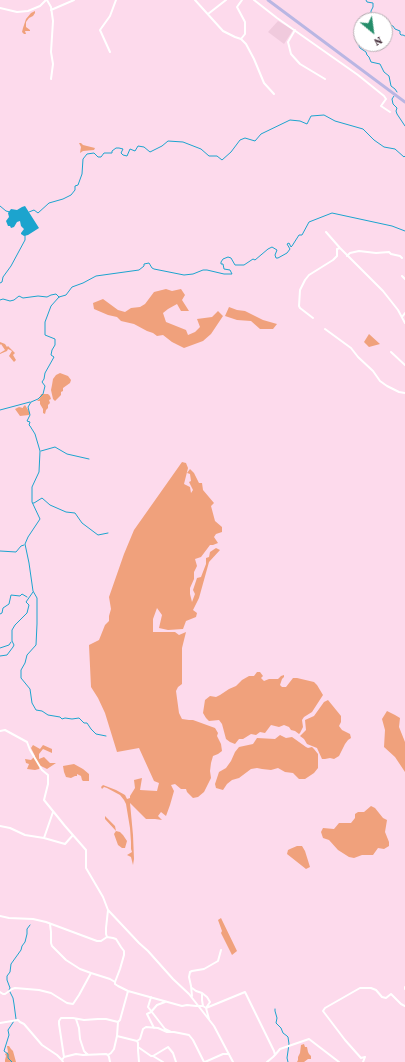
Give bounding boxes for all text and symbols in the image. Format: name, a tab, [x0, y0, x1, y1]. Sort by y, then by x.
north arrow	[353, 12, 393, 52]
text: N	[372, 35, 385, 49]

